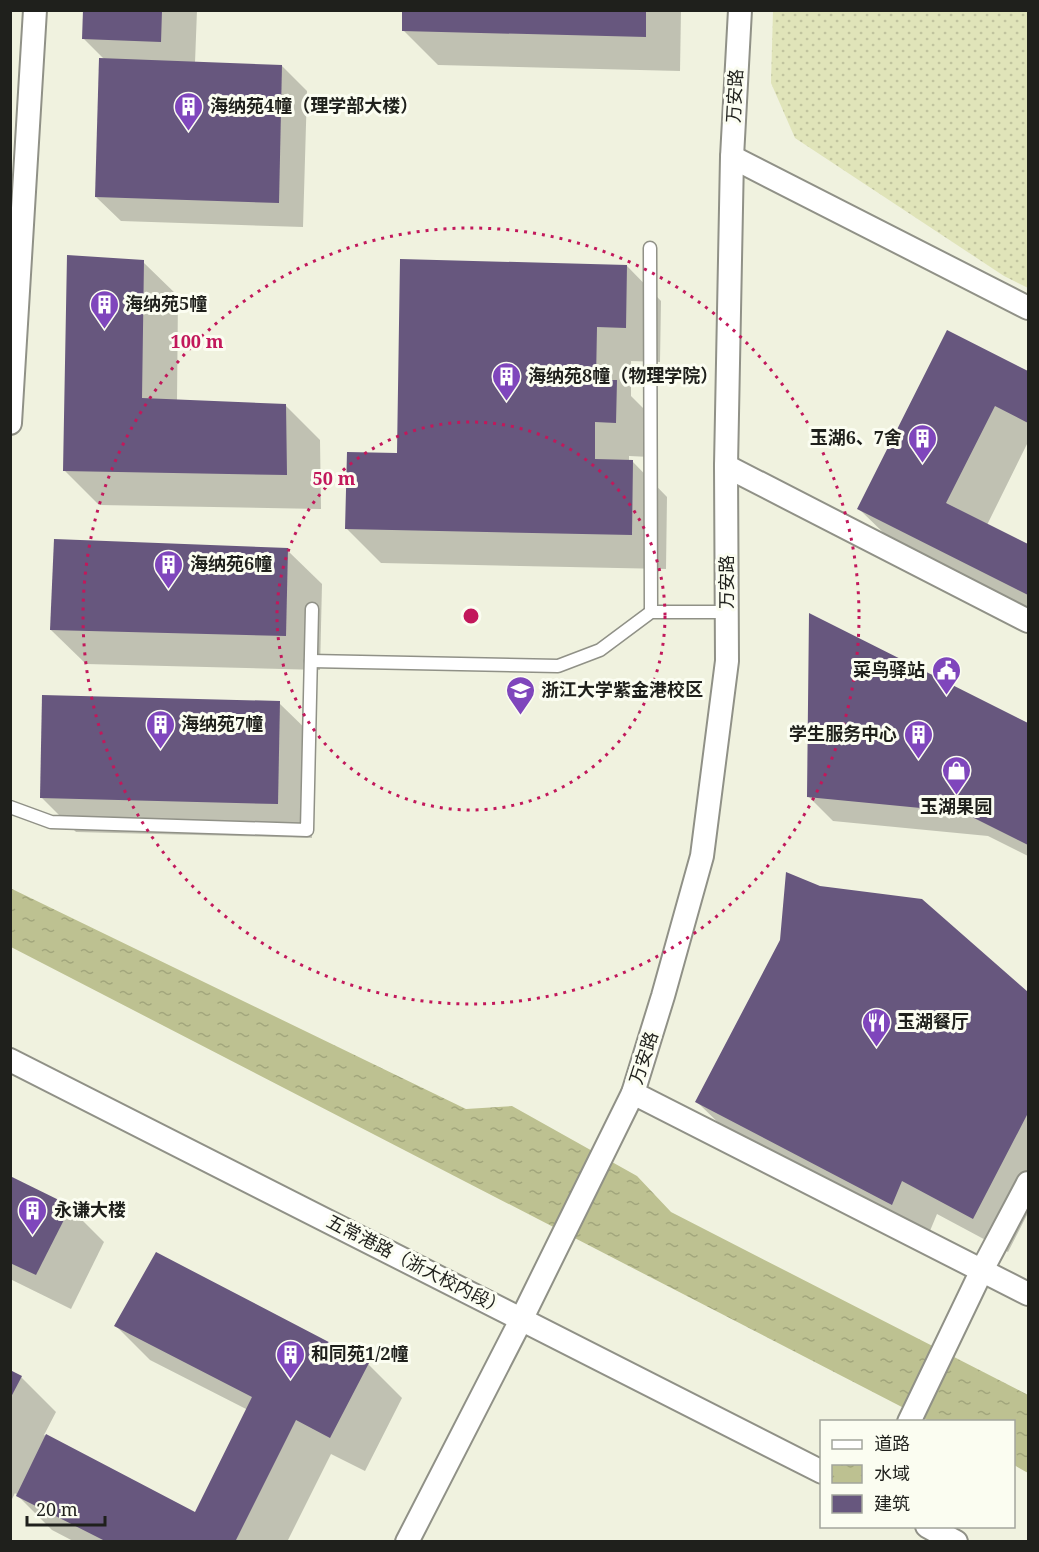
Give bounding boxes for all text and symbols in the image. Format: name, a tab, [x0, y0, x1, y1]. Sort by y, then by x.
street label: 万安路	[721, 68, 747, 124]
building icon: 海纳苑4幢（理学部大楼）	[173, 90, 205, 132]
place label: 海纳苑4幢（理学部大楼）	[210, 93, 418, 117]
building icon: 海纳苑5幢	[88, 288, 120, 330]
place label: 海纳苑5幢	[125, 291, 207, 315]
text: 100 m	[171, 329, 224, 353]
building icon: 海纳苑8幢（物理学院）	[491, 360, 523, 402]
place label: 海纳苑8幢（物理学院）	[528, 363, 718, 387]
building icon: 玉湖6、7舍	[907, 422, 939, 464]
place label: 玉湖6、7舍	[810, 425, 902, 449]
text: 50 m	[313, 466, 356, 490]
building icon: 海纳苑6幢	[153, 548, 185, 590]
place label: 海纳苑6幢	[190, 551, 272, 575]
street label: 万安路	[714, 555, 738, 609]
centre of rings	[461, 606, 481, 626]
public building icon: 菜鸟驿站	[930, 654, 962, 696]
place label: 菜鸟驿站	[853, 657, 925, 681]
school or university icon: 浙江大学紫金港校区	[504, 674, 536, 716]
place label: 浙江大学紫金港校区	[541, 677, 703, 701]
building icon: 海纳苑7幢	[144, 708, 176, 750]
place label: 海纳苑7幢	[181, 711, 263, 735]
building icon: 学生服务中心	[902, 718, 934, 760]
place label: 学生服务中心	[789, 721, 897, 745]
shop icon: 玉湖果园	[940, 754, 972, 796]
place label: 玉湖果园	[920, 794, 992, 818]
restaurant icon: 玉湖餐厅	[860, 1006, 892, 1048]
place label: 玉湖餐厅	[897, 1009, 969, 1033]
street label: 万安路	[623, 1028, 663, 1087]
building icon: 永谦大楼	[17, 1194, 49, 1236]
place label: 永谦大楼	[54, 1197, 126, 1221]
street label: 五常港路（浙大校内段）	[323, 1208, 510, 1320]
building icon: 和同苑1/2幢	[274, 1338, 306, 1380]
place label: 和同苑1/2幢	[311, 1341, 409, 1365]
legend	[820, 1420, 1015, 1528]
text: 道路	[874, 1431, 910, 1455]
text: 水域	[874, 1461, 910, 1485]
scale bar	[27, 1489, 105, 1527]
text: 建筑	[874, 1491, 910, 1515]
text: 20 m	[36, 1497, 78, 1521]

